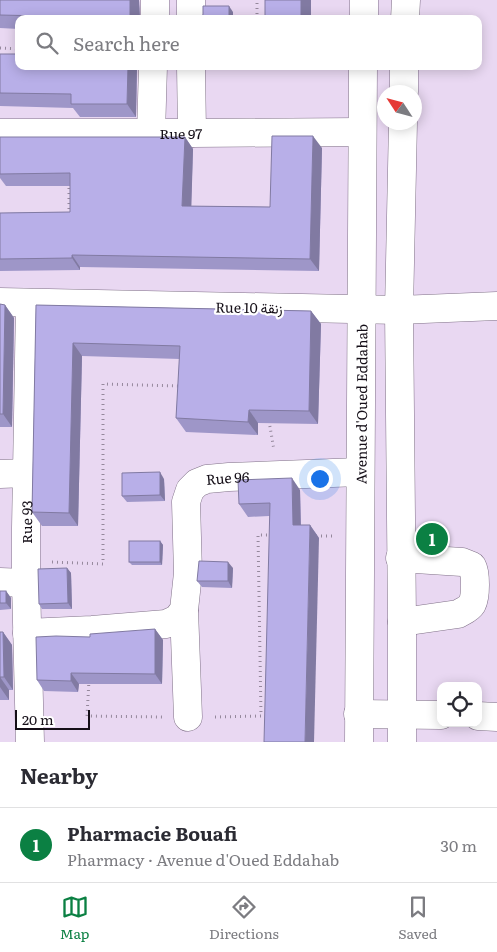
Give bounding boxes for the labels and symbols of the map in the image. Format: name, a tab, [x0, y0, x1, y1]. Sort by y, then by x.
north arrow	[377, 85, 422, 130]
street label: Rue 97	[160, 123, 202, 143]
street label: Rue 10 زنقة	[215, 296, 283, 318]
street label: Avenue d'Oued Eddahab	[351, 324, 371, 484]
street label: Rue 96	[205, 466, 250, 489]
your location	[307, 466, 333, 492]
street label: Rue 93	[16, 500, 36, 544]
pin: 1	[416, 520, 448, 558]
scale bar	[15, 707, 90, 730]

